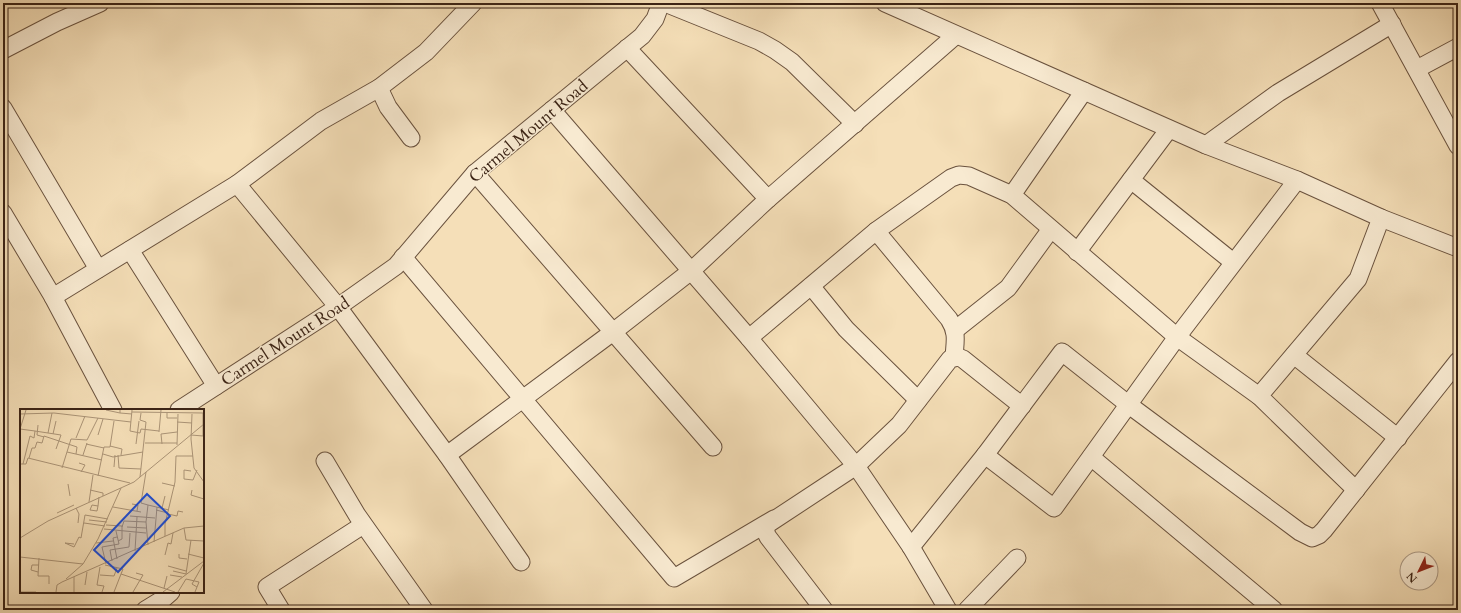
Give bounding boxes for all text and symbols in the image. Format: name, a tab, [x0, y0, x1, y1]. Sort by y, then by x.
street label: Carmel Mount Road	[464, 75, 593, 188]
street label: Carmel Mount Road	[217, 291, 354, 392]
inset map	[20, 409, 204, 593]
north arrow	[1399, 551, 1439, 591]
text: N	[1403, 569, 1421, 586]

